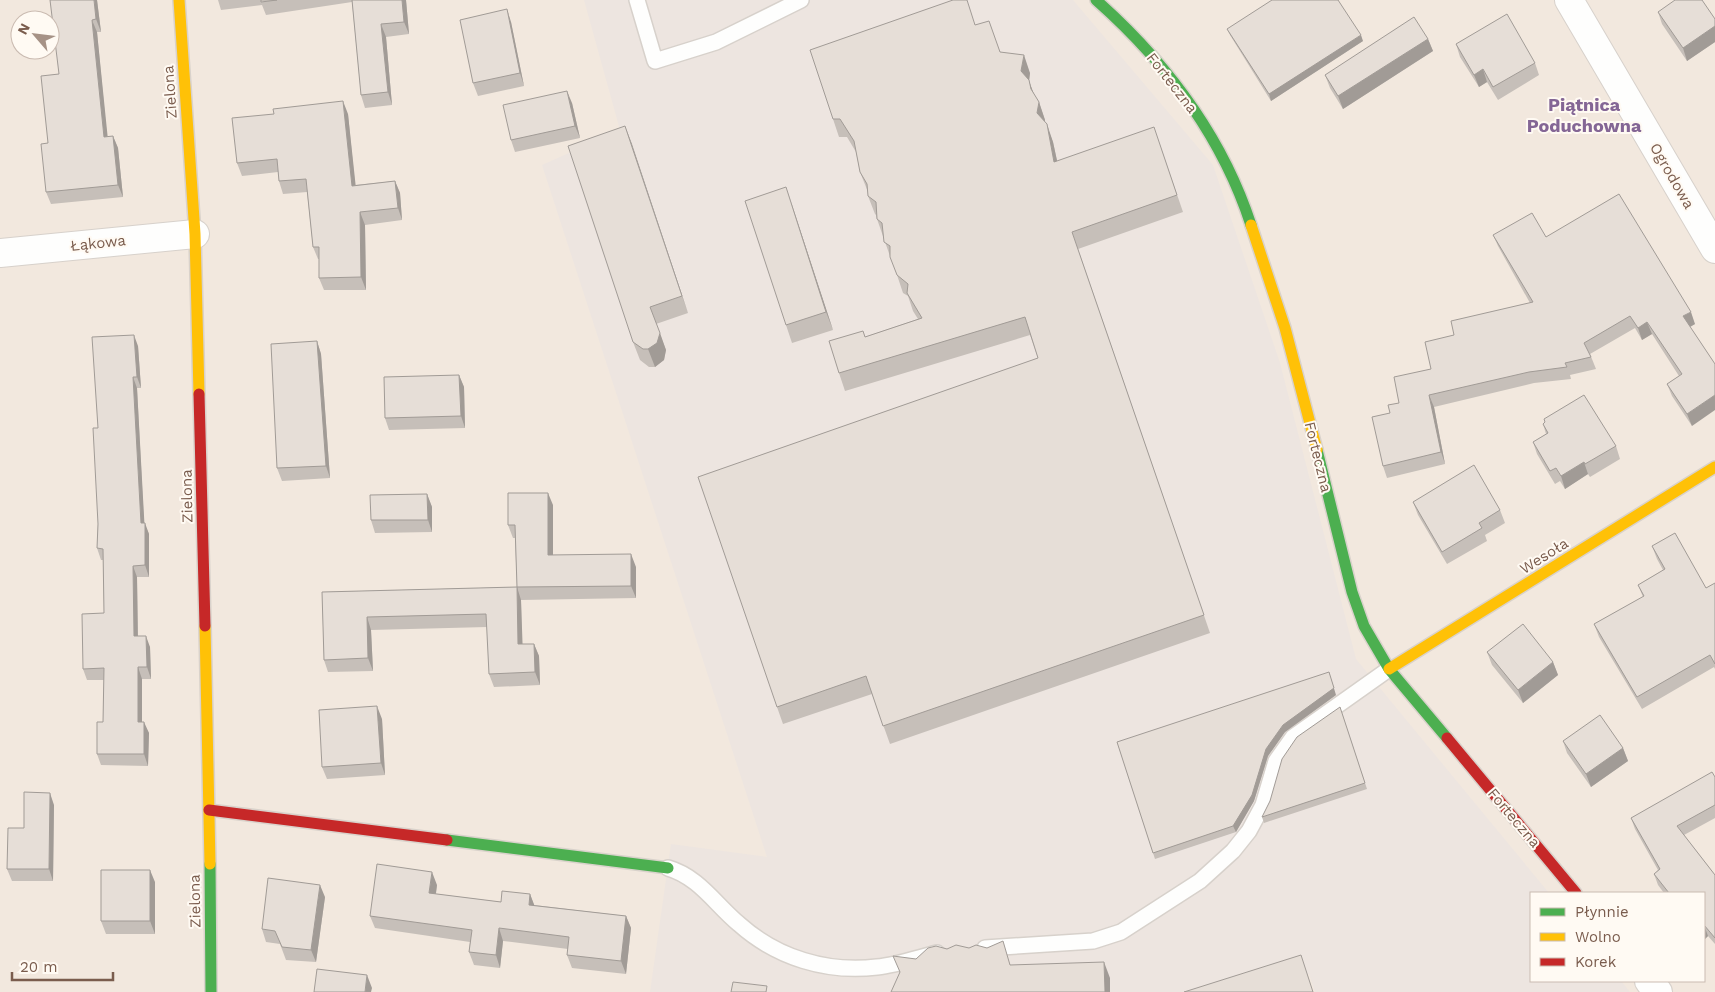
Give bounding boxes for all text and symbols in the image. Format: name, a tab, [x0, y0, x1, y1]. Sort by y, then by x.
north arrow	[10, 10, 60, 60]
text: N	[14, 21, 33, 37]
street label: Forteczna	[1143, 49, 1202, 117]
street label: Zielona	[159, 64, 181, 119]
district label: Piątnica Poduchowna	[1527, 94, 1642, 136]
street label: Ogrodowa	[1646, 140, 1698, 213]
street label: Łąkowa	[69, 231, 127, 255]
street label: Forteczna	[1301, 420, 1336, 495]
street label: Zielona	[178, 469, 196, 523]
street label: Wesoła	[1517, 534, 1572, 578]
street label: Forteczna	[1484, 785, 1544, 852]
street label: Zielona	[186, 874, 204, 928]
legend	[1530, 892, 1705, 982]
text: Płynnie	[1575, 903, 1629, 921]
text: Wolno	[1575, 928, 1621, 946]
scale bar	[12, 950, 114, 982]
text: Korek	[1575, 953, 1617, 971]
text: 20 m	[20, 958, 58, 976]

